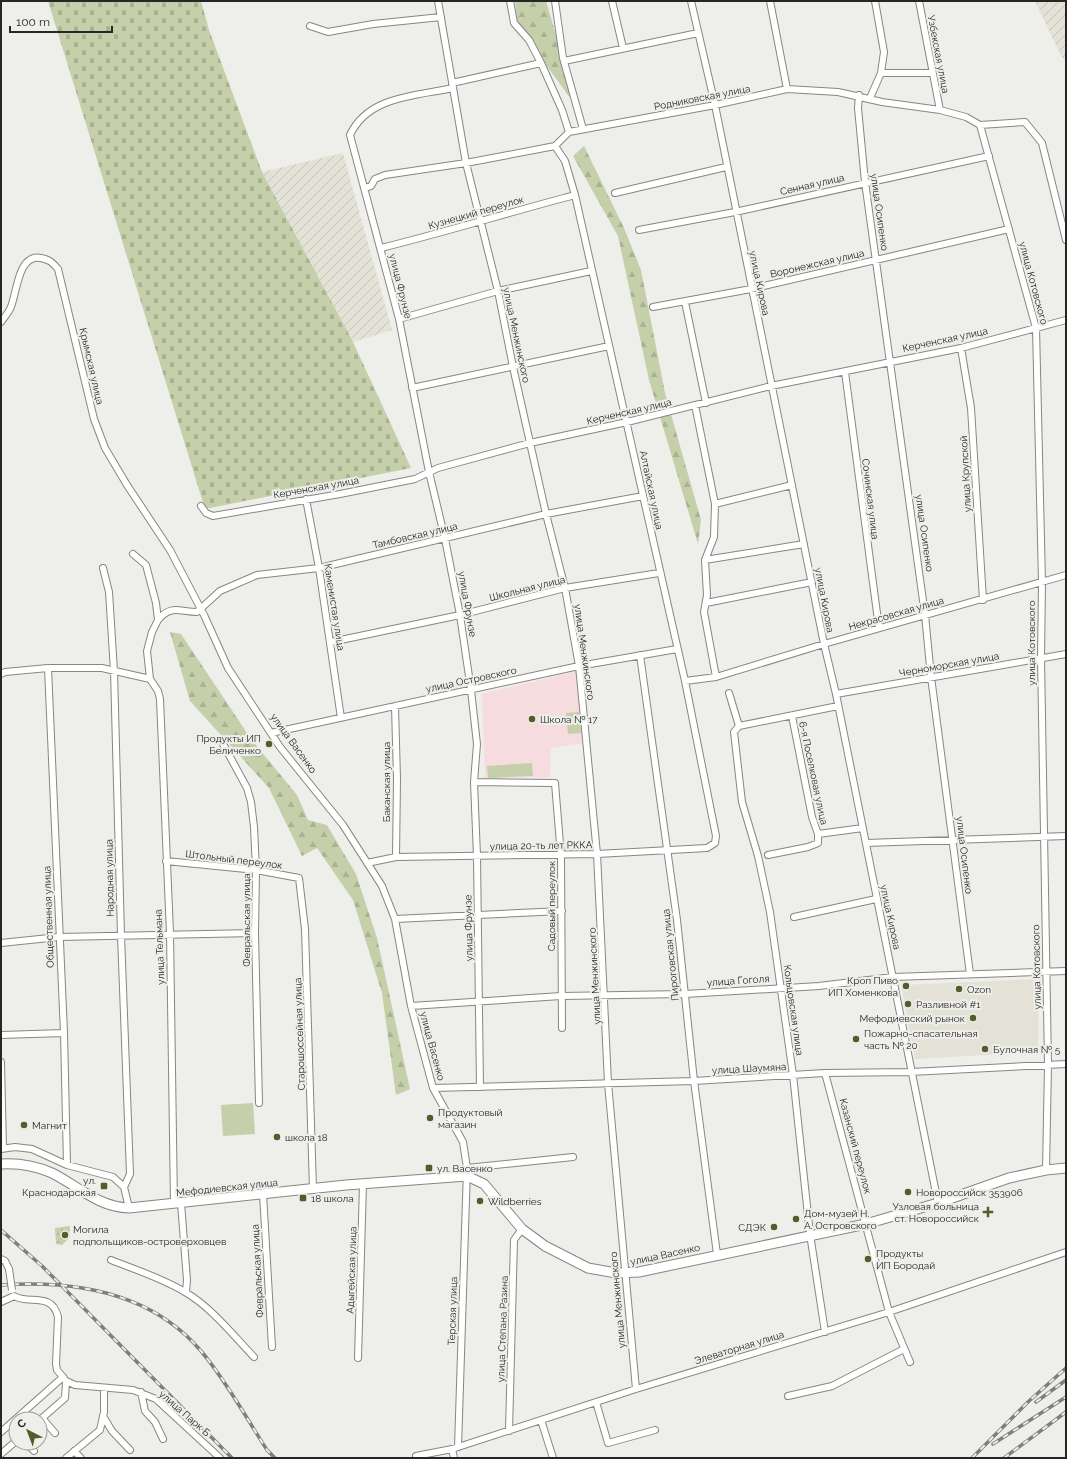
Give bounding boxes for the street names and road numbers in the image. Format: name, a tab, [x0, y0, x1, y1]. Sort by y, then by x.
street label: Узбекская улица	[926, 14, 951, 94]
street label: Родниковская улица	[653, 83, 751, 112]
street label: Сенная улица	[779, 172, 845, 197]
street label: улица Осипенко	[869, 173, 890, 252]
street label: Кузнецкий переулок	[427, 194, 525, 231]
street label: улица Котовского	[1017, 241, 1050, 326]
street label: Воронежская улица	[769, 247, 865, 280]
street label: улица Кирова	[747, 250, 772, 317]
street label: улица Фрунзе	[387, 252, 414, 320]
street label: улица Менжинского	[501, 286, 532, 384]
street label: Керченская улица	[902, 325, 989, 354]
street label: Крымская улица	[77, 327, 106, 405]
street label: Керченская улица	[586, 396, 673, 427]
street label: улица Крупской	[958, 435, 973, 513]
street label: Алтайская улица	[638, 450, 665, 531]
street label: Сочинская улица	[860, 458, 881, 540]
street label: Керченская улица	[272, 475, 360, 500]
street label: улица Осипенко	[914, 494, 935, 573]
street label: Тамбовская улица	[372, 520, 459, 551]
street label: Каменистая улица	[322, 563, 347, 651]
street label: улица Кирова	[813, 567, 836, 634]
street label: улица Фрунзе	[456, 570, 479, 638]
street label: Школьная улица	[488, 574, 566, 603]
street label: Некрасовская улица	[847, 595, 945, 632]
street label: улица Котовского	[1026, 600, 1037, 686]
street label: улица Менжинского	[572, 603, 597, 701]
street label: Черноморская улица	[898, 650, 1000, 679]
street label: улица Островского	[425, 664, 518, 694]
street label: улица Васенко	[268, 711, 319, 775]
street label: 6-я Поселковая улица	[797, 720, 830, 826]
street label: Баканская улица	[381, 742, 392, 822]
street label: улица Осипенко	[954, 816, 975, 895]
street label: Народная улица	[103, 839, 116, 917]
street label: улица 20-ть лет РККА	[490, 839, 593, 852]
street label: Штольный переулок	[185, 848, 283, 871]
street label: Садовый переулок	[546, 861, 557, 951]
street label: Общественная улица	[41, 866, 56, 968]
street label: Февральская улица	[241, 873, 252, 967]
street label: улица Кирова	[878, 884, 903, 951]
street label: улица Фрунзе	[462, 894, 475, 961]
street label: Пироговская улица	[660, 908, 681, 1001]
street label: улица Тельмана	[153, 909, 166, 985]
street label: улица Котовского	[1030, 924, 1043, 1010]
street label: улица Менжинского	[586, 927, 603, 1025]
street label: Кольцовская улица	[782, 964, 805, 1056]
street label: улица Гоголя	[706, 973, 770, 988]
street label: Старошоссейная улица	[292, 977, 307, 1091]
street label: улица Васенко	[418, 1010, 447, 1082]
street label: улица Шаумяна	[712, 1061, 787, 1076]
street label: Казанский переулок	[837, 1097, 874, 1195]
street label: Мефодиевская улица	[176, 1177, 279, 1198]
street label: Февральская улица	[250, 1224, 265, 1318]
street label: Адыгейская улица	[344, 1226, 359, 1314]
street label: улица Васенко	[629, 1242, 701, 1267]
street label: улица Менжинского	[608, 1251, 627, 1349]
street label: улица Степана Разина	[495, 1275, 510, 1383]
street label: Терская улица	[446, 1276, 459, 1346]
street label: Элеваторная улица	[693, 1329, 785, 1366]
street label: улица Парк Б	[157, 1388, 213, 1439]

